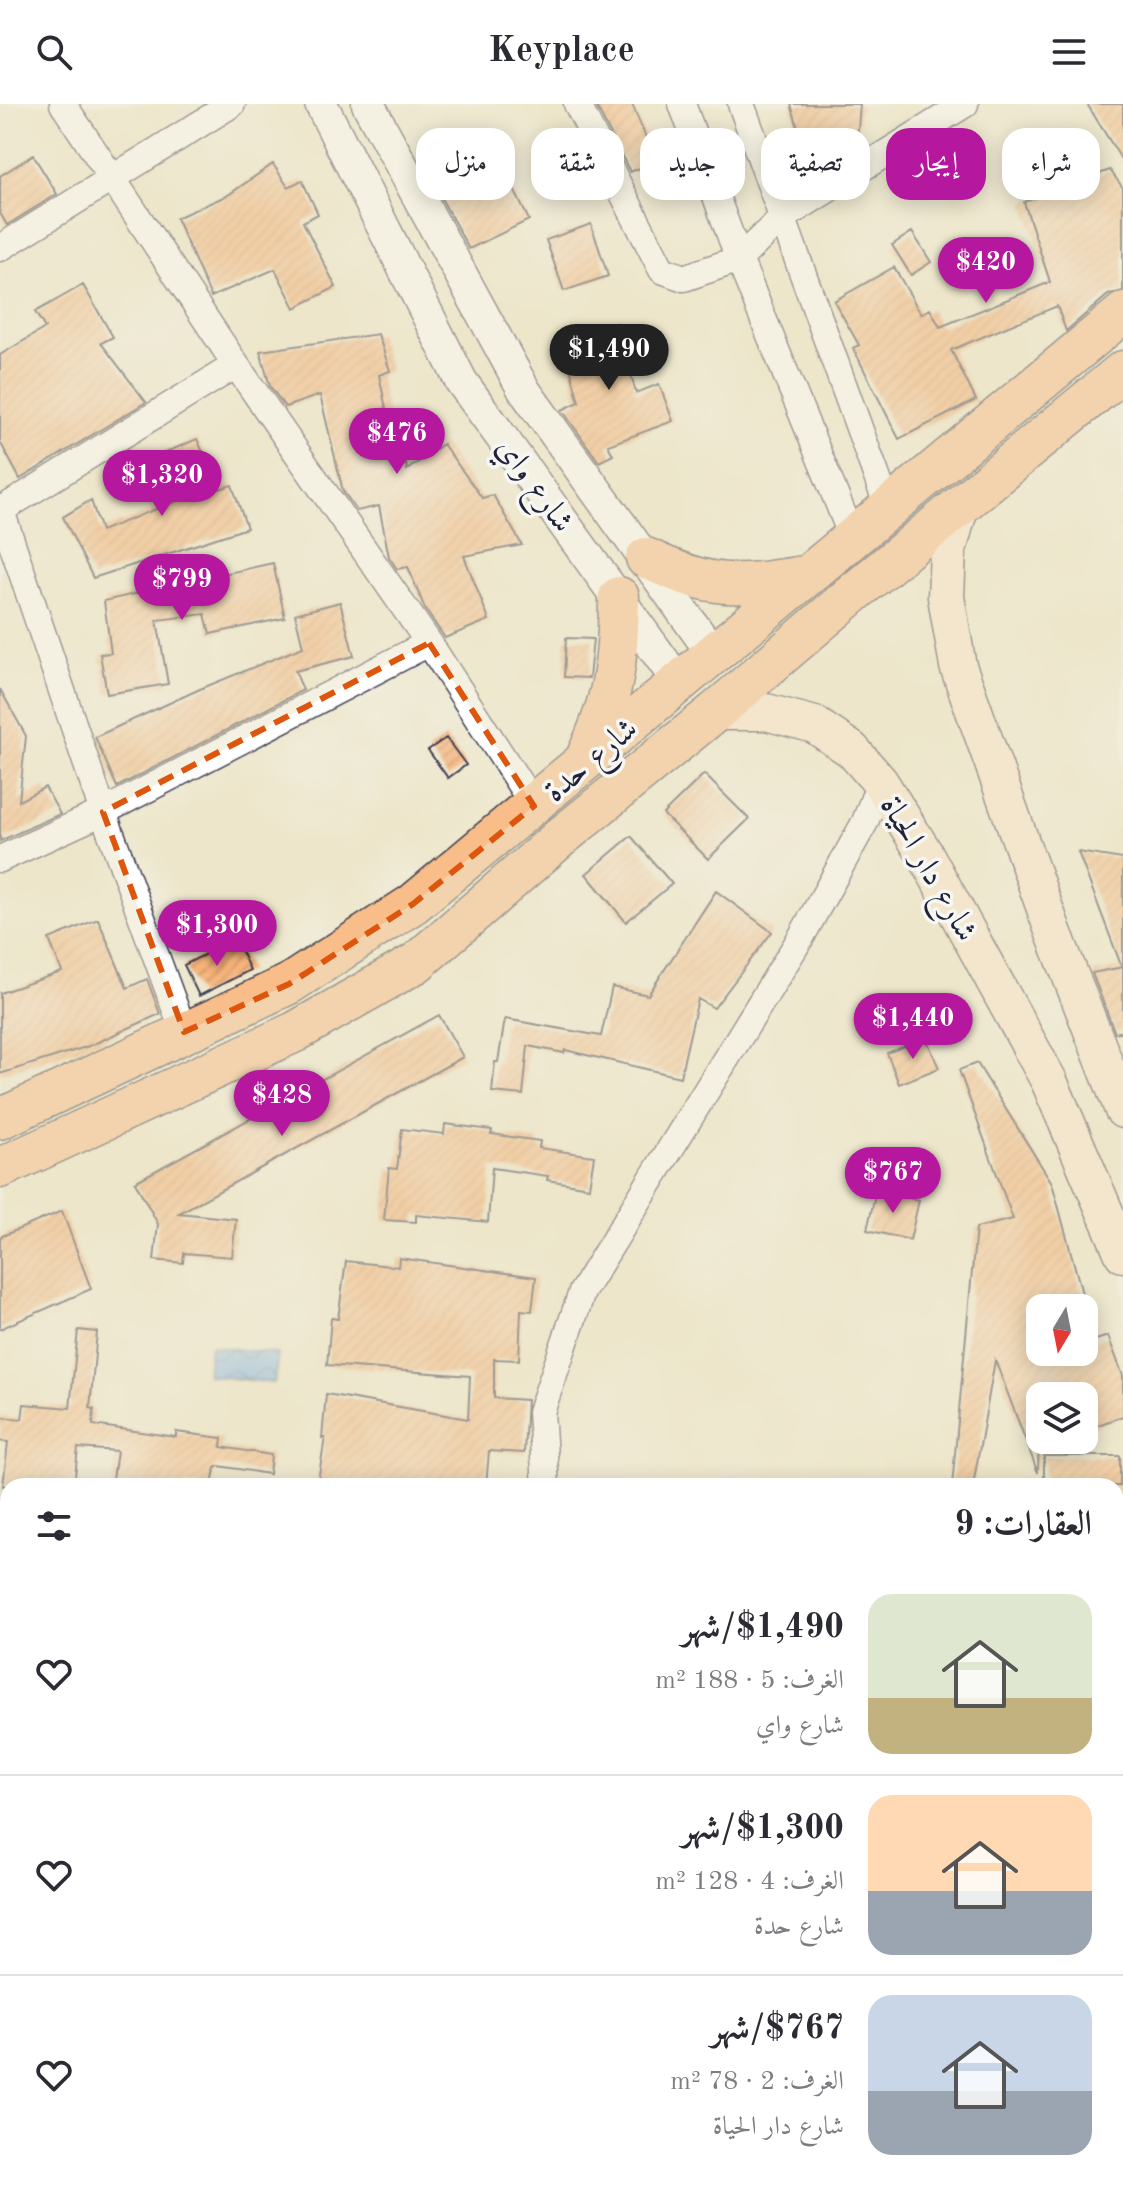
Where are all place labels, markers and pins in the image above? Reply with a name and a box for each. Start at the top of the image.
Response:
pin: $420 [939,237,1033,305]
pin: $1,490 [544,324,674,392]
pin: $476 [350,408,444,476]
pin: $1,320 [97,450,227,518]
pin: $799 [135,554,229,622]
pin: $1,300 [152,900,282,968]
pin: $1,440 [848,993,978,1061]
pin: $428 [235,1070,329,1138]
pin: $767 [846,1147,940,1215]

